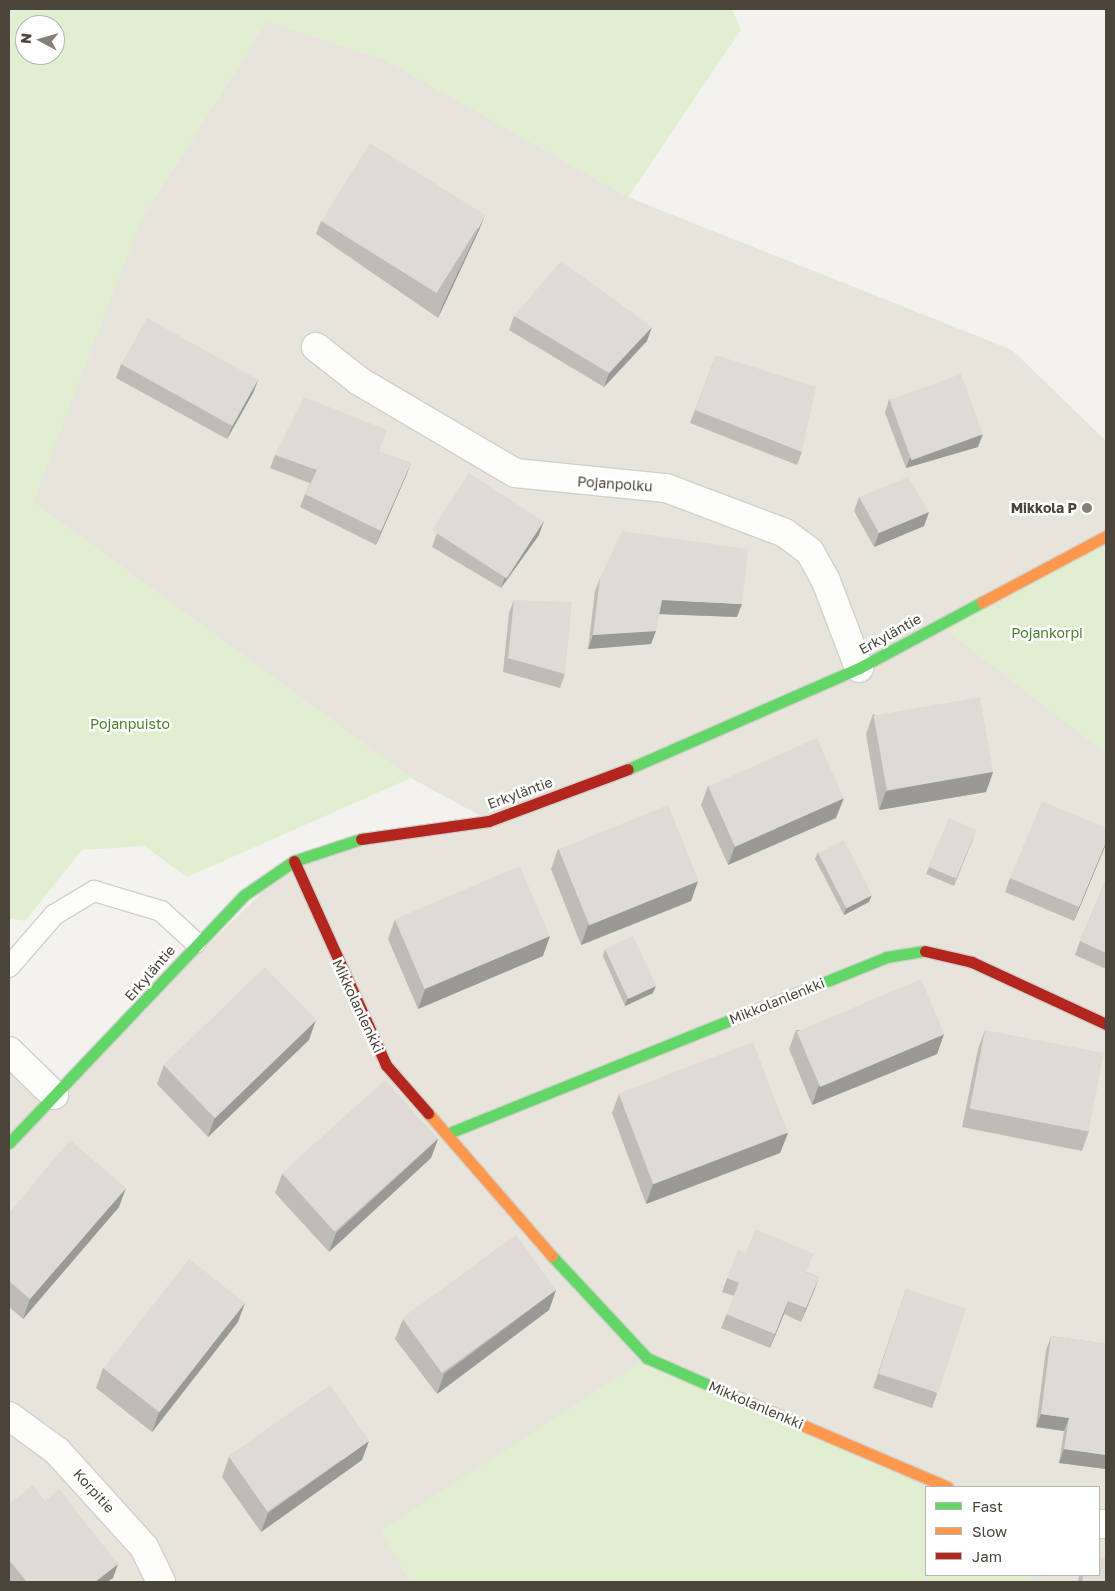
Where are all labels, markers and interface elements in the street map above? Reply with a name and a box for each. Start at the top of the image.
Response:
north arrow [15,15,65,65]
text: N [17,32,35,45]
street label: Pojanpolku [577,473,653,495]
place label: Mikkola P [1011,500,1077,516]
marker: Mikkola P [1081,502,1093,514]
street label: Erkyläntie [856,610,924,658]
park label: Pojankorpi [1011,625,1083,641]
park label: Pojanpuisto [90,716,170,732]
street label: Erkyläntie [485,773,555,813]
street label: Erkyläntie [121,942,179,1004]
street label: Mikkolanlenkki [329,957,387,1055]
street label: Mikkolanlenkki [727,974,827,1028]
street label: Mikkolanlenkki [706,1377,806,1433]
street label: Korpitie [70,1466,118,1516]
legend [925,1486,1100,1576]
text: Fast [972,1497,1003,1515]
text: Slow [972,1522,1007,1540]
text: Jam [972,1547,1002,1565]

